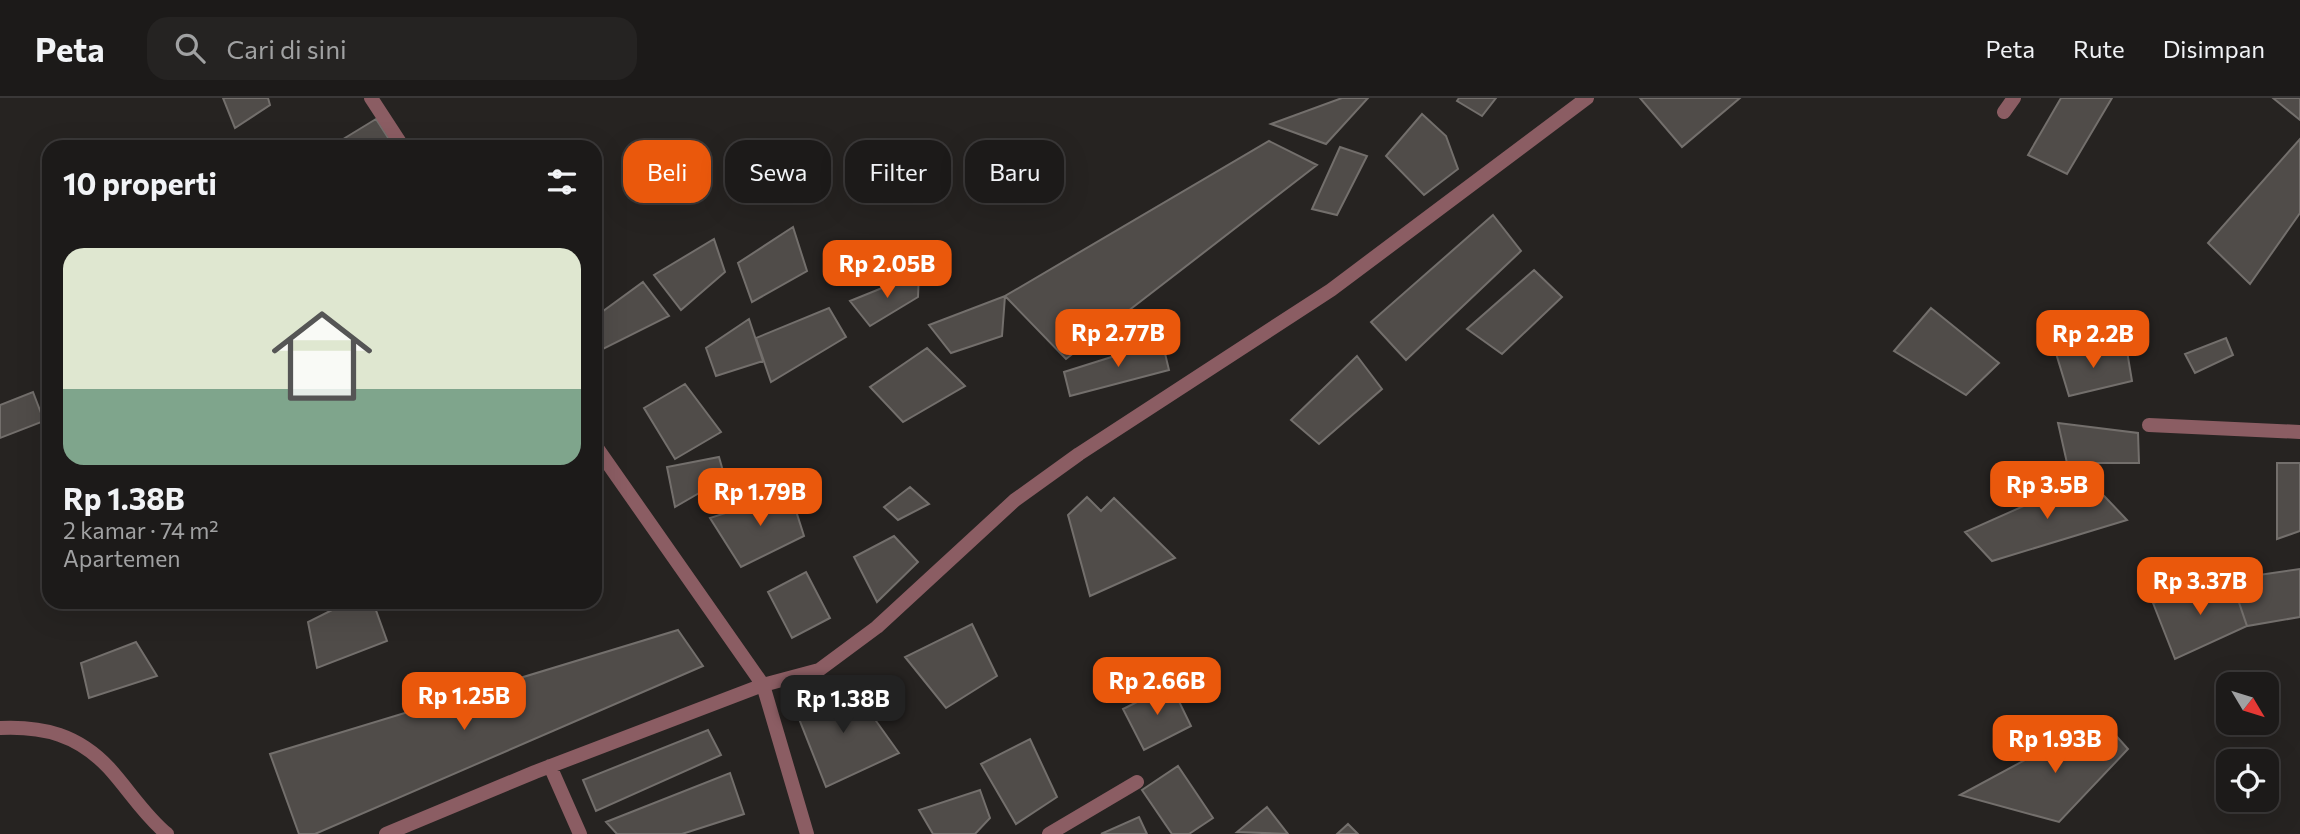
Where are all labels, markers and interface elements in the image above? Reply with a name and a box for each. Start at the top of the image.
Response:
search box [147,17,637,80]
text: Peta [35,28,105,69]
icon: search [171,29,209,67]
text: Cari di sini [227,33,347,64]
text: Peta [1985,34,2035,63]
text: Rute [2073,34,2125,63]
text: Disimpan [2163,34,2265,63]
chip: Beli [623,140,711,203]
chip: Sewa [725,140,831,203]
chip: Filter [845,140,951,203]
chip: Baru [965,140,1064,203]
icon: filters [543,163,581,201]
text: 10 properti [63,164,217,201]
pin: Rp 2.05B [815,240,959,300]
text: Rp 2.05B [839,249,935,277]
icon: home [259,293,385,419]
pin: Rp 2.77B [1046,310,1190,369]
pin: Rp 2.2B [2028,310,2158,370]
text: Rp 2.77B [1071,318,1165,346]
text: Rp 2.2B [2052,319,2134,347]
pin: Rp 3.5B [1982,462,2112,521]
pin: Rp 1.79B [688,468,832,528]
text: Rp 3.5B [2006,470,2088,498]
text: Rp 1.79B [714,477,806,505]
text: Rp 1.38B [63,479,185,516]
text: 2 kamar · 74 m² [63,516,218,544]
text: Apartemen [63,544,180,572]
pin: Rp 3.37B [2128,558,2272,617]
text: Rp 3.37B [2153,566,2247,594]
pin: Rp 2.66B [1085,658,1229,717]
text: Rp 2.66B [1109,666,1205,694]
pin: Rp 1.25B [392,672,536,732]
north arrow [2216,672,2278,735]
map controls [2216,672,2279,812]
pin: Rp 1.38B [771,676,915,735]
text: Rp 1.25B [418,681,510,709]
text: Rp 1.38B [796,684,890,712]
pin: Rp 1.93B [1983,716,2127,775]
text: Rp 1.93B [2009,724,2101,752]
button: locate [2216,749,2279,812]

